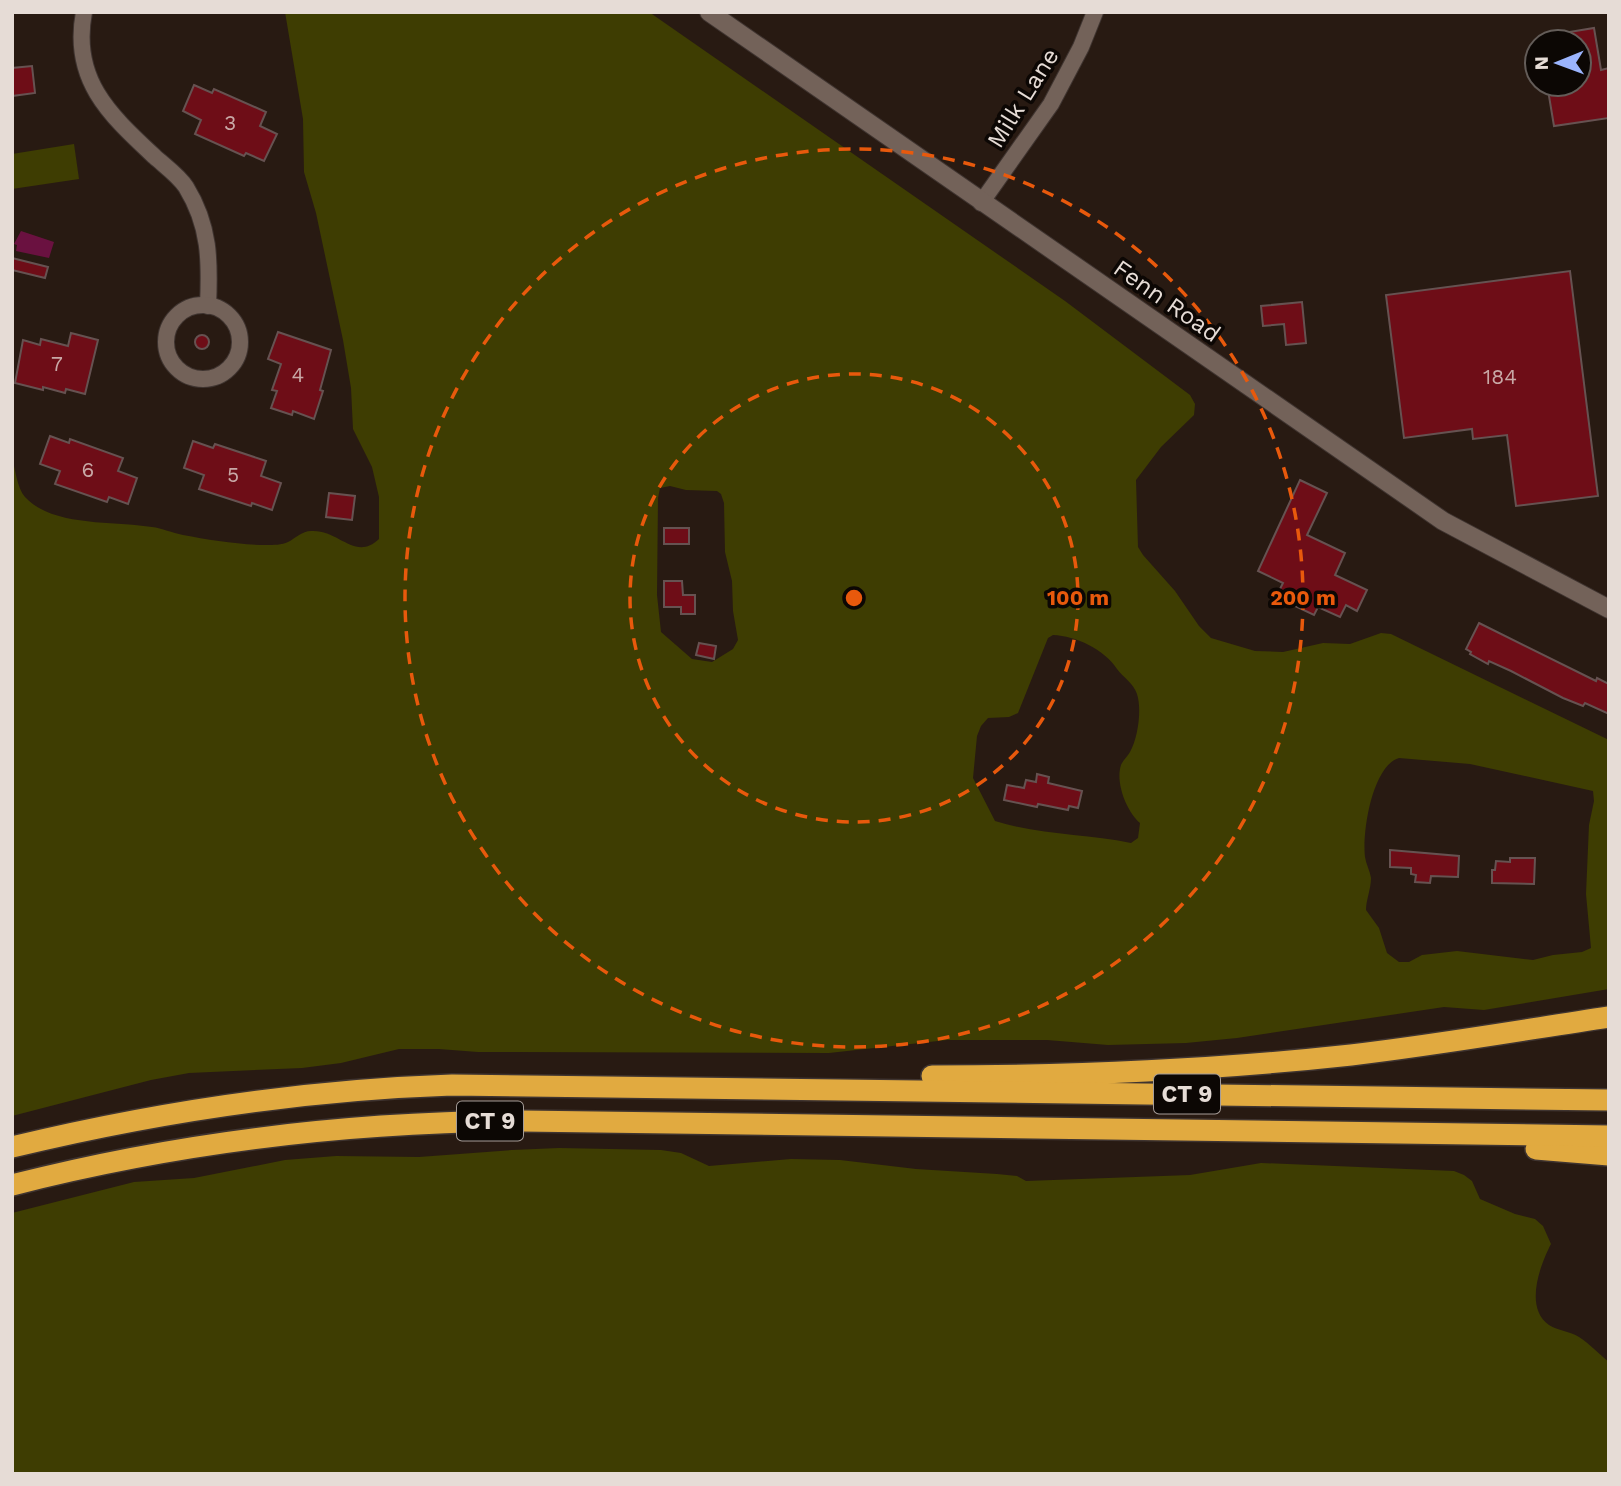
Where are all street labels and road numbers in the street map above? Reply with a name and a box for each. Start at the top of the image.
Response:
street label: Milk Lane [981,43,1065,153]
street label: Fenn Road [1108,254,1226,348]
road number: CT 9 [1154,1074,1220,1114]
road number: CT 9 [457,1102,523,1140]

